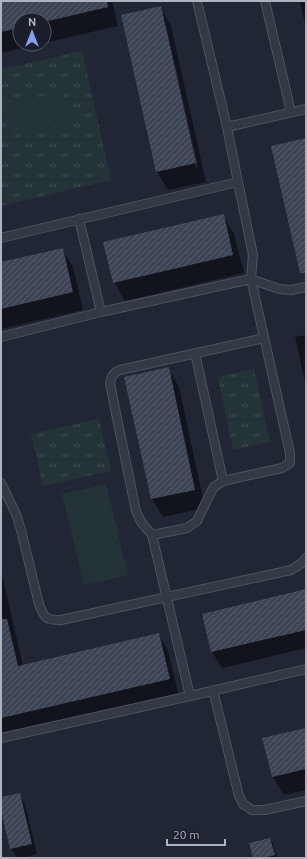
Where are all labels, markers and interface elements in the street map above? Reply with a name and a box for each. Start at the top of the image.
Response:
north arrow [12,12,52,52]
text: N [28,16,36,28]
scale bar [167,821,225,847]
text: 20 m [173,828,200,841]

